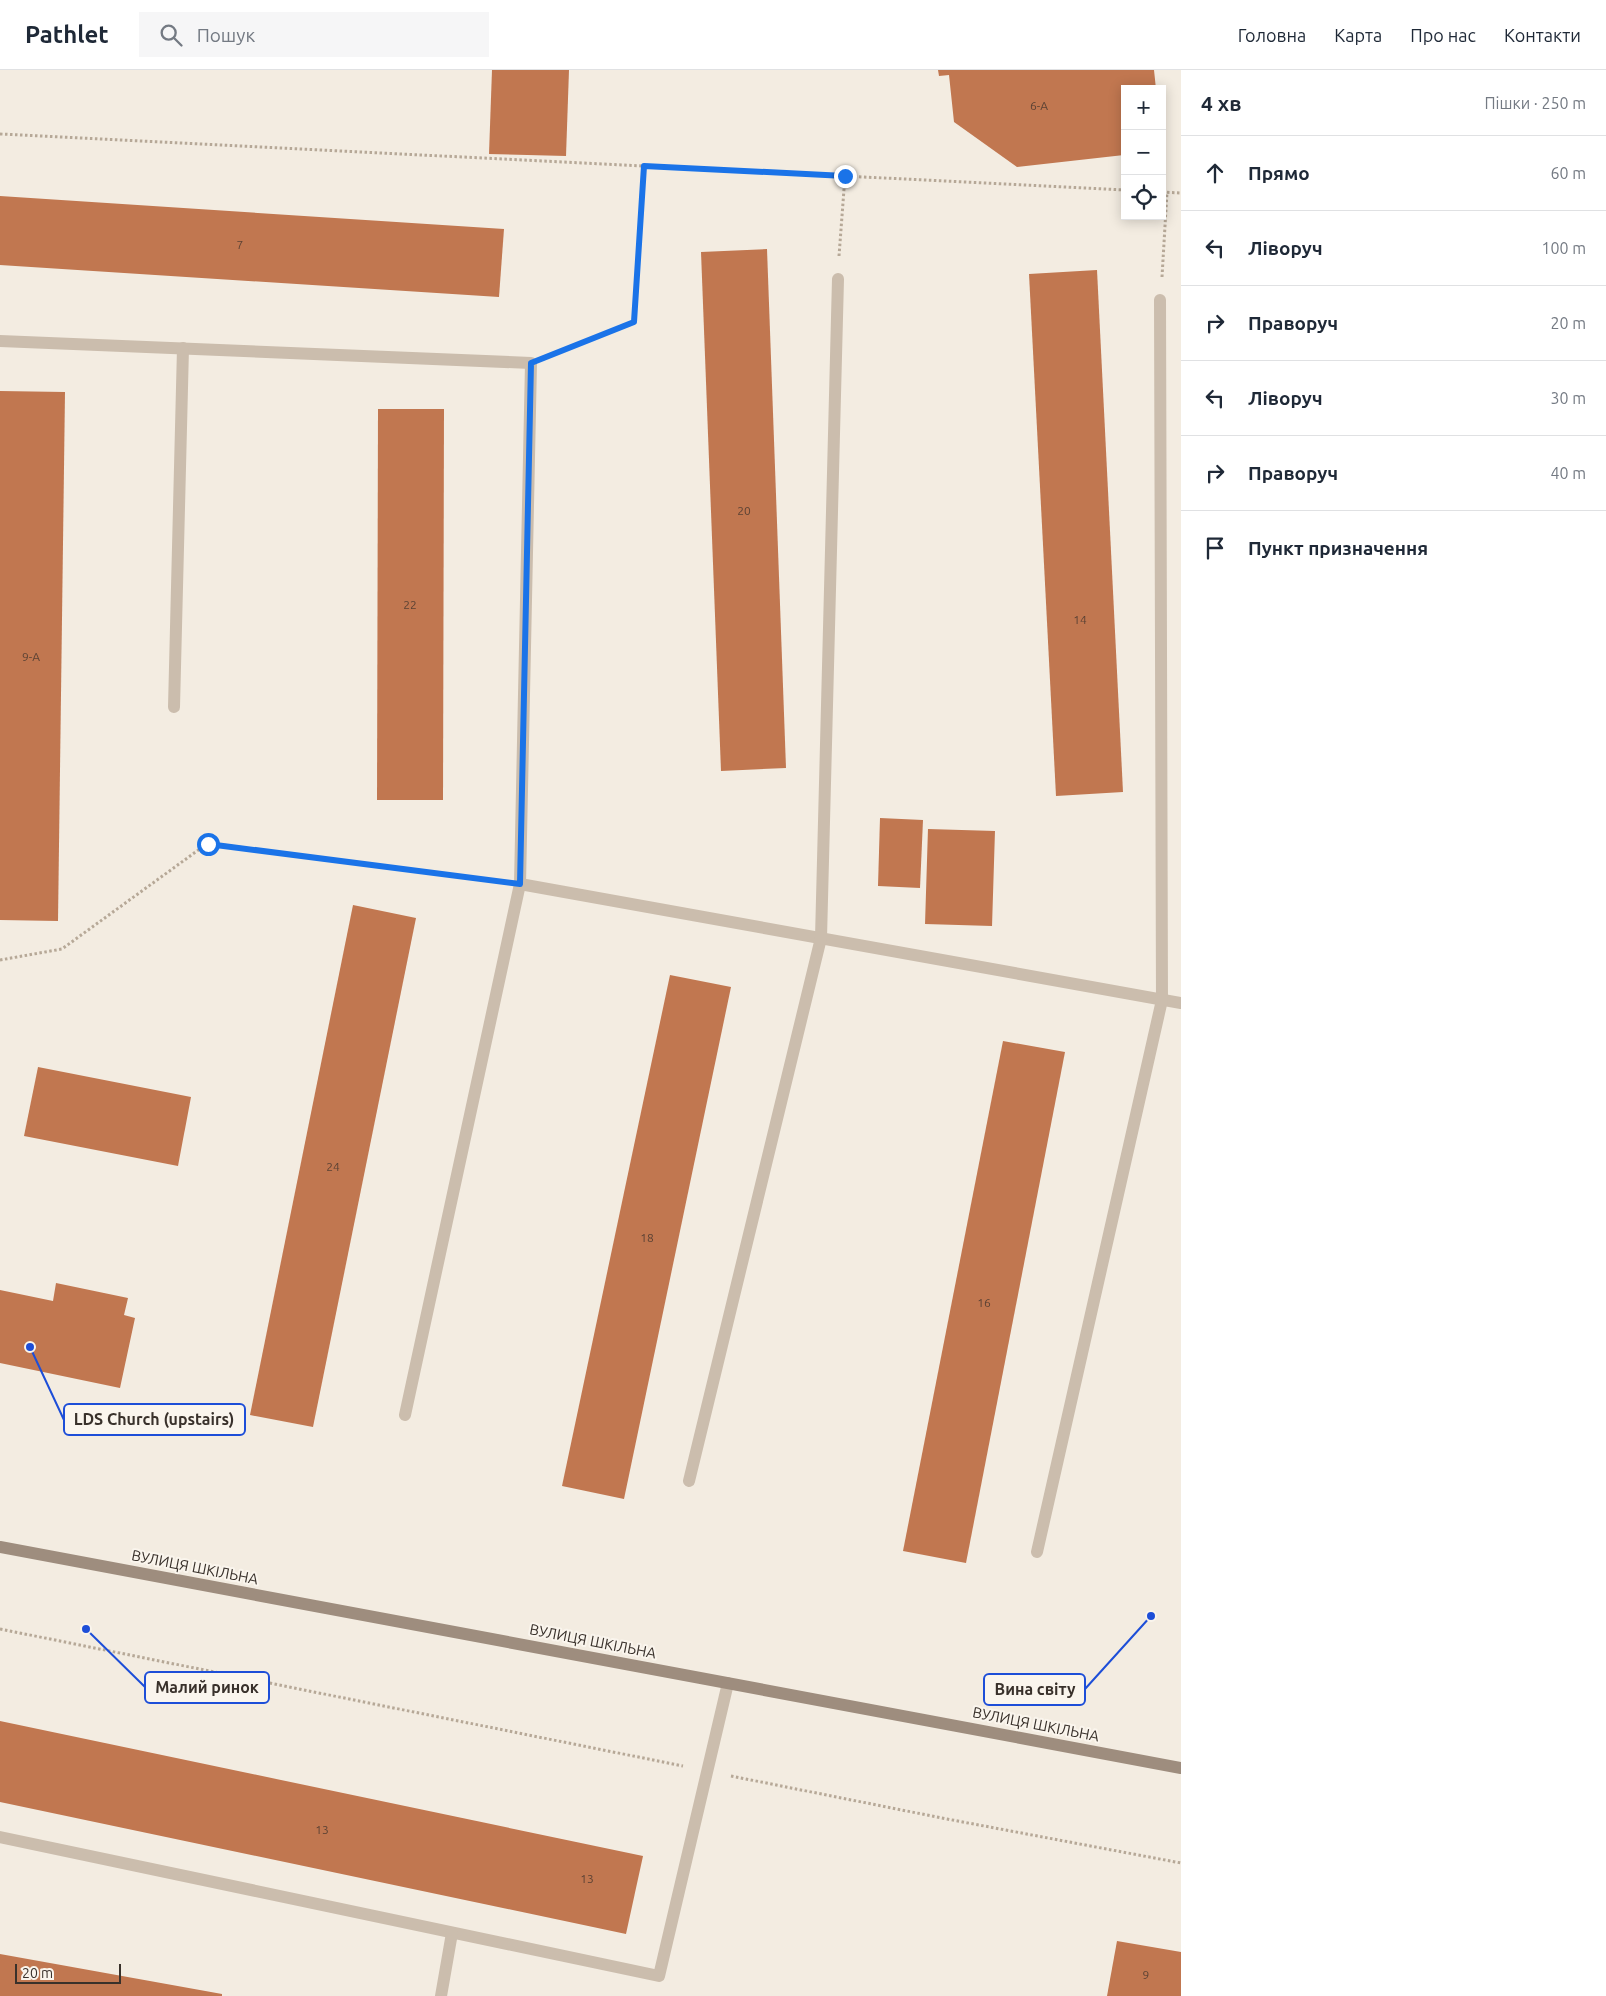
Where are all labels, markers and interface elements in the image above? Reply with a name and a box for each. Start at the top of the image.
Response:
search box [139,12,489,57]
text: Pathlet [25,21,109,48]
icon: search [157,21,185,49]
text: Пошук [197,24,255,46]
text: Головна [1238,25,1306,45]
text: Карта [1334,25,1382,45]
text: Про нас [1410,25,1476,45]
text: Контакти [1504,25,1581,45]
map controls [1121,85,1166,220]
button: + [1121,85,1166,130]
text: 4 хв [1201,91,1242,115]
text: Пішки · 250 m [1485,94,1586,112]
house number: 6-А [1030,99,1048,112]
button: − [1121,130,1166,175]
icon: ahead [1201,159,1229,187]
text: Прямо [1248,162,1310,184]
text: 60 m [1550,164,1586,182]
route end [834,165,857,188]
button: locate [1121,175,1166,220]
icon: left [1201,234,1229,262]
text: Ліворуч [1248,237,1322,259]
house number: 7 [237,238,243,251]
text: 100 m [1541,239,1586,257]
icon: right [1201,309,1229,337]
text: Праворуч [1248,312,1338,334]
text: 20 m [1550,314,1586,332]
icon: left [1201,384,1229,412]
text: Ліворуч [1248,387,1322,409]
text: 30 m [1550,389,1586,407]
icon: right [1201,459,1229,487]
text: Праворуч [1248,462,1338,484]
text: 40 m [1550,464,1586,482]
house number: 20 [737,504,751,517]
icon: arrive [1201,534,1229,562]
text: Пункт призначення [1248,537,1428,559]
house number: 22 [403,598,417,611]
house number: 14 [1073,613,1087,626]
house number: 9-А [22,650,40,663]
route start [197,833,220,856]
house number: 24 [326,1160,340,1173]
house number: 18 [640,1231,654,1244]
house number: 16 [977,1296,991,1309]
callout: LDS Church (upstairs) [64,1404,245,1435]
text: LDS Church (upstairs) [74,1410,234,1429]
street label: ВУЛИЦЯ ШКІЛЬНА [130,1546,260,1588]
street label: ВУЛИЦЯ ШКІЛЬНА [528,1620,658,1662]
callout: Малий ринок [145,1672,269,1703]
callout: Вина світу [984,1674,1085,1705]
text: Малий ринок [155,1678,259,1696]
text: Вина світу [995,1680,1076,1698]
street label: ВУЛИЦЯ ШКІЛЬНА [971,1703,1101,1745]
house number: 13 [315,1823,329,1836]
house number: 13 [580,1872,594,1885]
scale bar [15,1961,121,1984]
text: 20 m [22,1965,53,1981]
house number: 9 [1143,1968,1149,1981]

